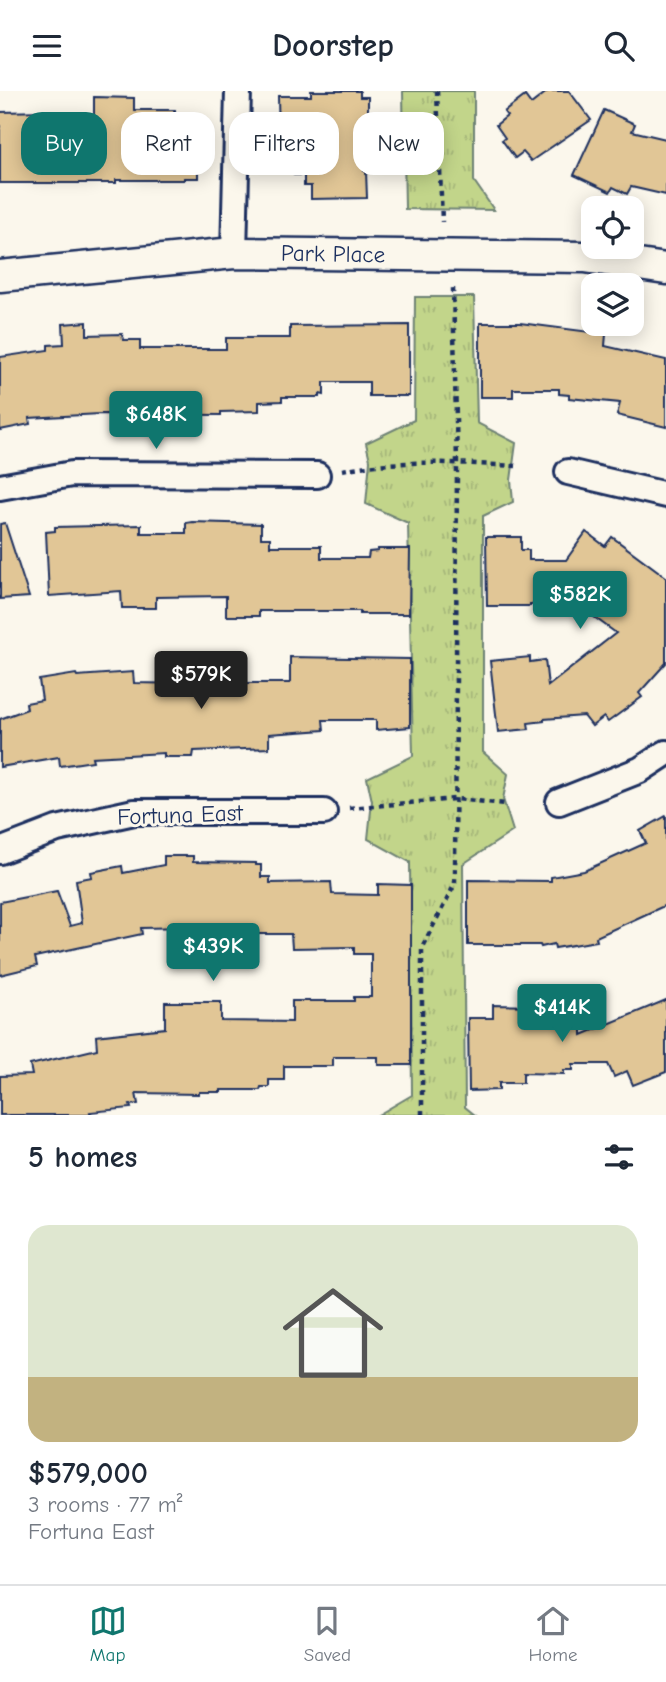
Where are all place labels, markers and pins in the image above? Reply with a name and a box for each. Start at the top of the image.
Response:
pin: $648K [107,391,205,451]
pin: $582K [531,571,629,631]
pin: $579K [152,651,250,711]
pin: $439K [164,923,262,983]
pin: $414K [513,985,611,1044]

